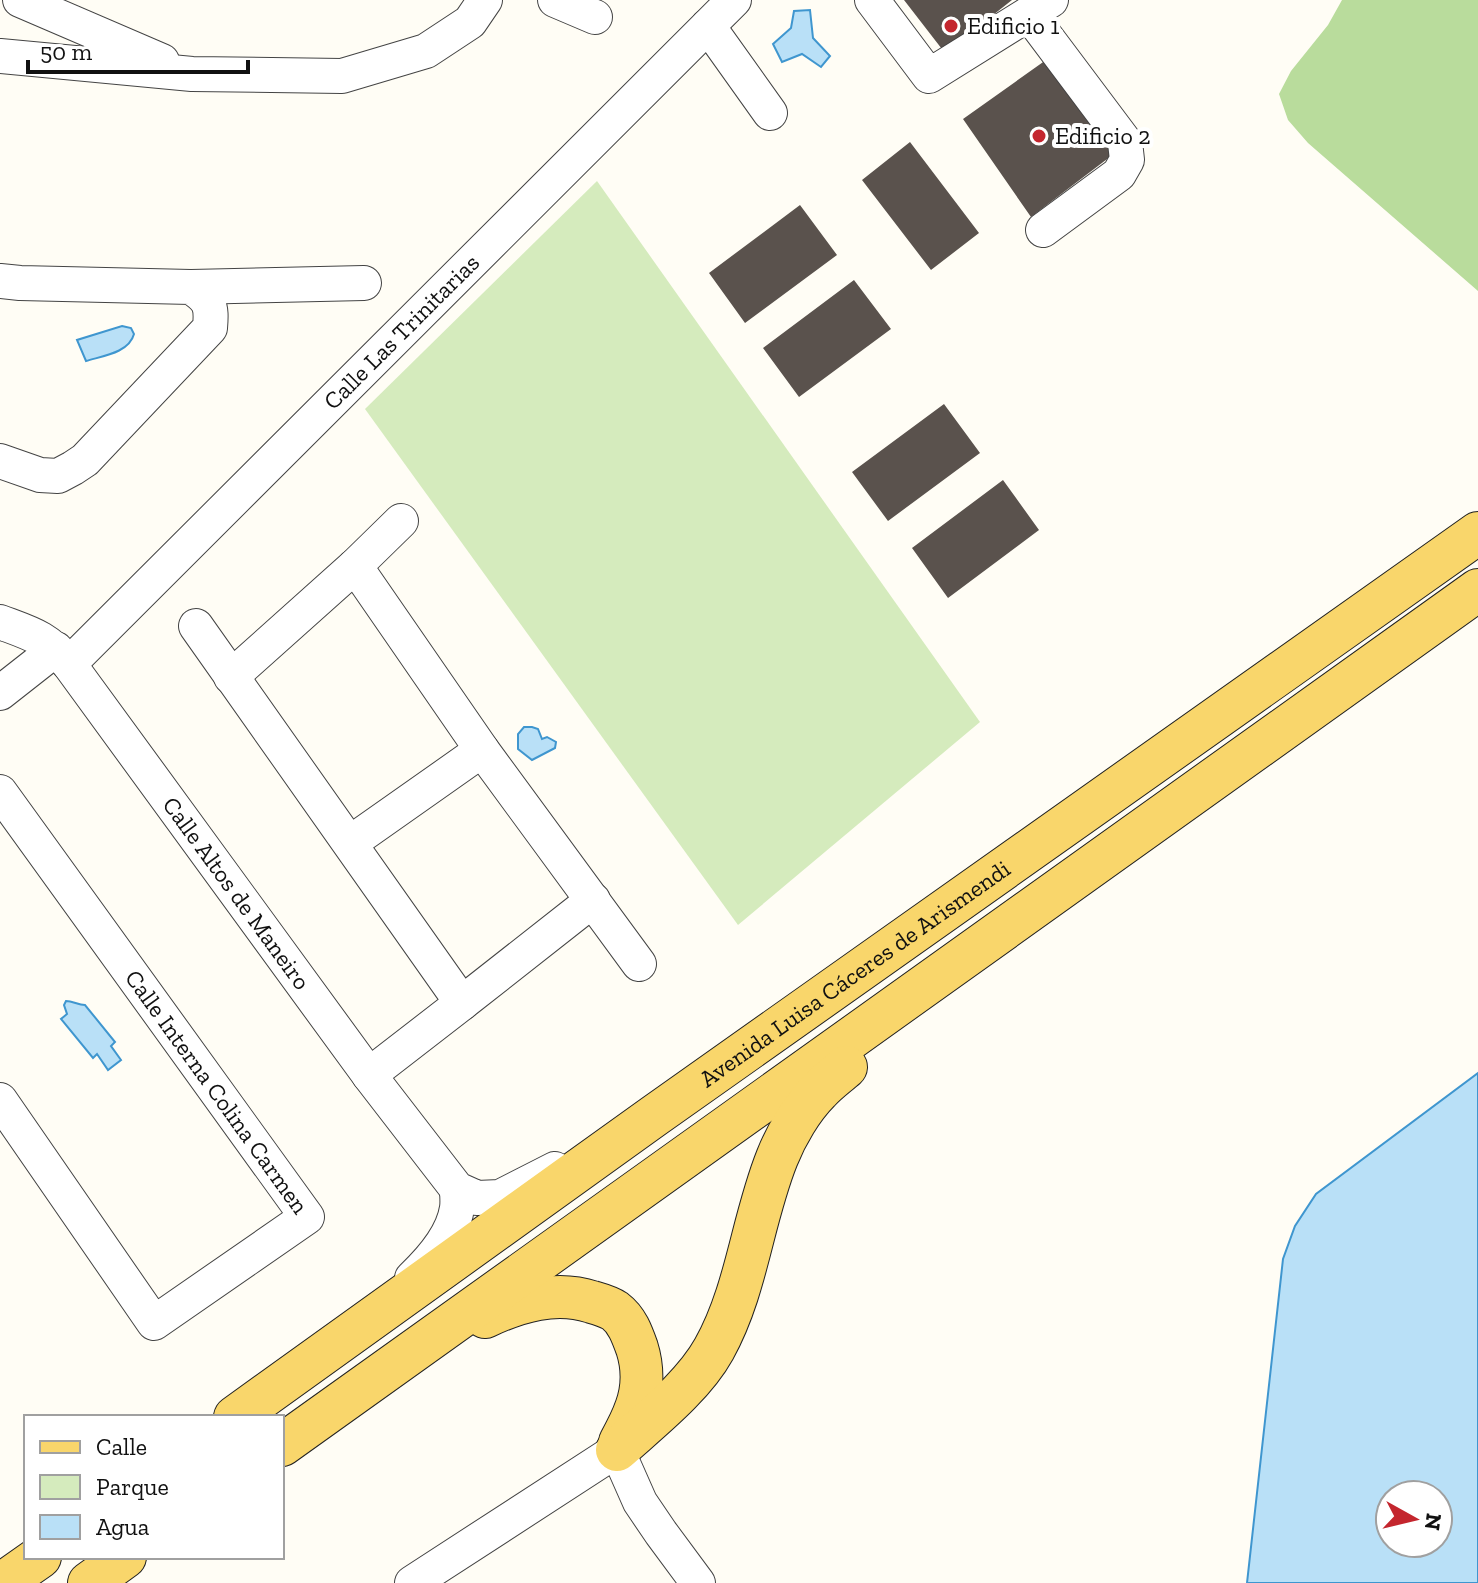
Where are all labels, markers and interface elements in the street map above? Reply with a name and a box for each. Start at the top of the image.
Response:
place label: Edificio 1 [967,11,1059,40]
marker: Edificio 1 [942,17,960,35]
scale bar [28,24,248,74]
text: 50 m [40,37,93,66]
place label: Edificio 2 [1055,121,1151,150]
marker: Edificio 2 [1030,127,1048,145]
street label: Calle Las Trinitarias [317,248,485,415]
street label: Calle Altos de Maneiro [157,791,317,995]
street label: Avenida Luisa Cáceres de Arismendi [694,854,1016,1093]
street label: Calle Interna Colina Carmen [119,964,315,1219]
legend [24,1415,284,1559]
text: Calle [96,1432,147,1461]
text: Parque [96,1472,169,1501]
north arrow [1374,1479,1454,1559]
text: Agua [96,1512,150,1541]
text: N [1419,1512,1448,1532]

